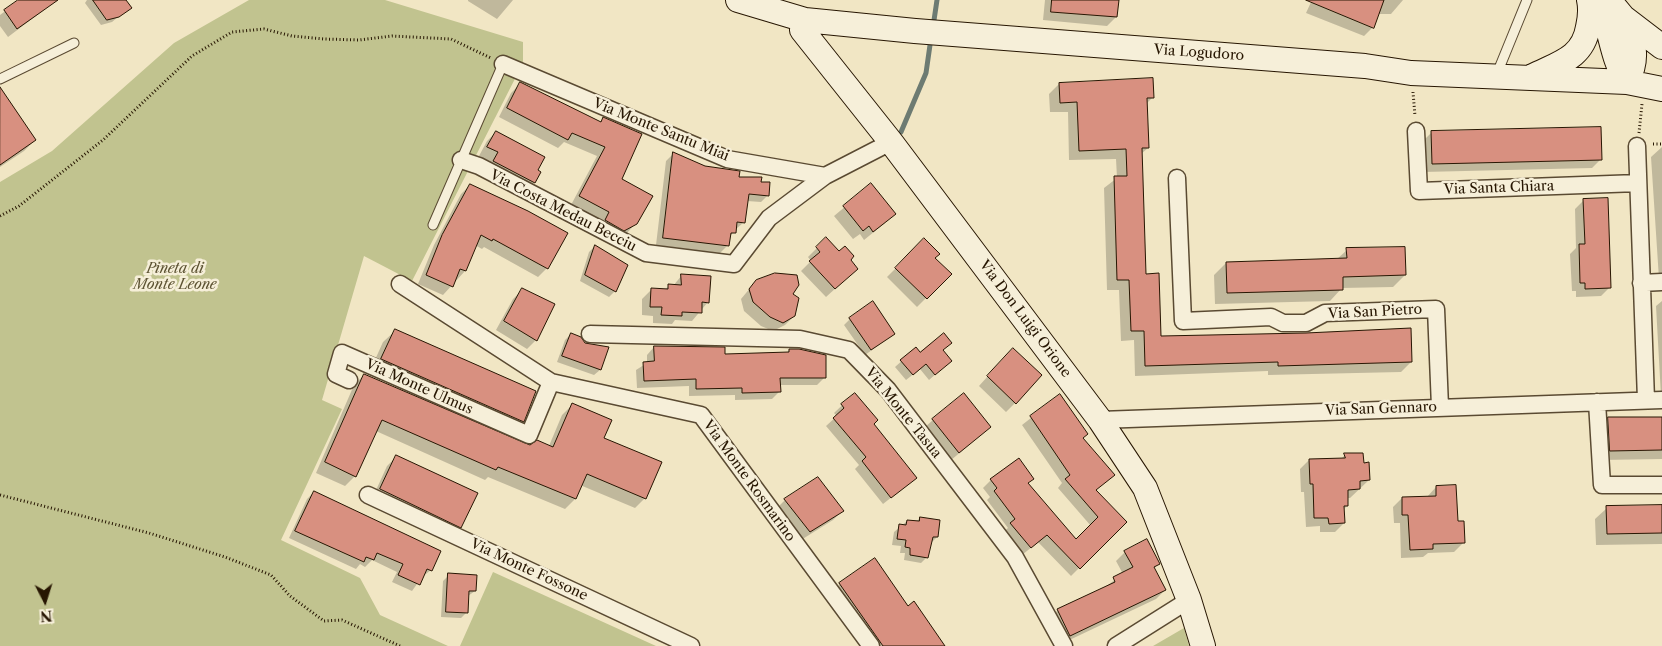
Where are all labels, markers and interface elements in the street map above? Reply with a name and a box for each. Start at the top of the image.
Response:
street label: Via Logudoro [1153,41,1245,65]
street label: Via Monte Santu Miai [591,95,731,165]
street label: Via Costa Medau Becciu [487,167,639,255]
street label: Via Santa Chiara [1444,178,1554,198]
street label: Via Don Luigi Orione [975,257,1075,381]
park label: Pineta di Monte Leone [133,261,217,294]
street label: Via San Pietro [1327,301,1423,323]
street label: Via Monte Ulmus [363,356,475,418]
street label: Via Monte Tasua [861,364,945,462]
street label: Via San Gennaro [1325,399,1437,419]
street label: Via Monte Rosmarino [699,417,799,545]
street label: Via Monte Fossone [468,535,590,605]
north arrow [20,576,70,626]
text: N [39,606,53,625]

